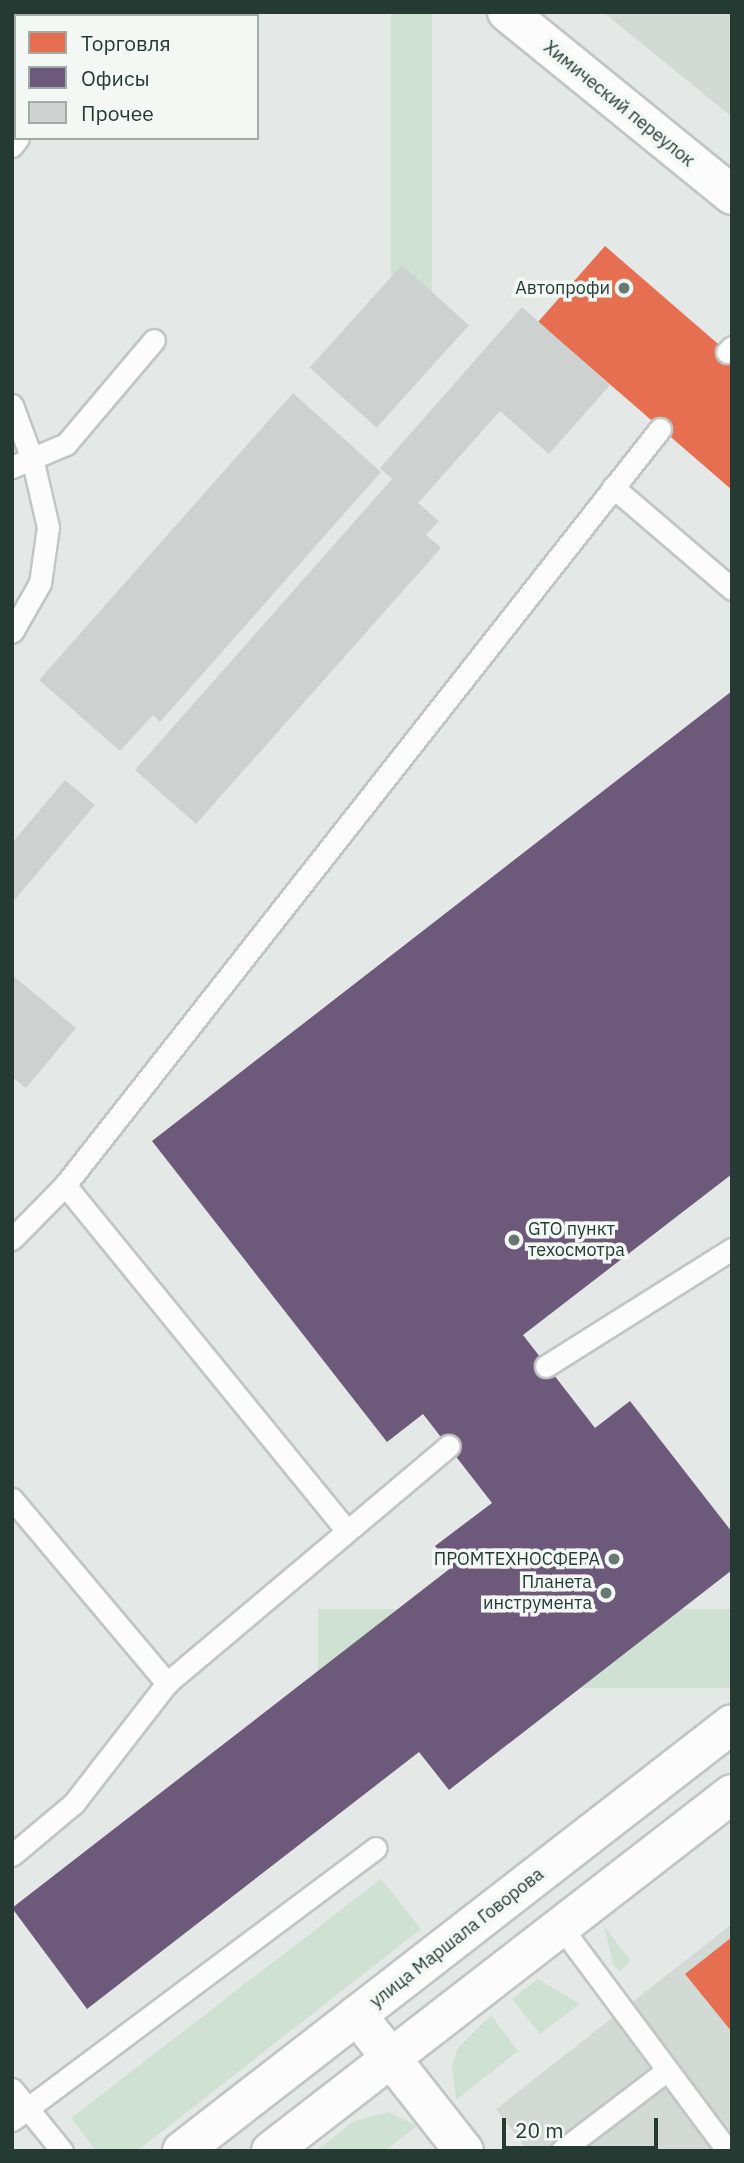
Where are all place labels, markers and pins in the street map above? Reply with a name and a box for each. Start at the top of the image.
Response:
place label: Автопрофи [515,277,610,299]
marker: Автопрофи [616,280,632,296]
place label: GTO пункт техосмотра [528,1219,625,1262]
marker: GTO пункт техосмотра [506,1232,522,1248]
place label: ПРОМТЕХНОСФЕРА [434,1548,600,1570]
marker: ПРОМТЕХНОСФЕРА [606,1551,622,1567]
place label: Планета инструмента [483,1572,592,1614]
marker: Планета инструмента [598,1585,614,1601]

